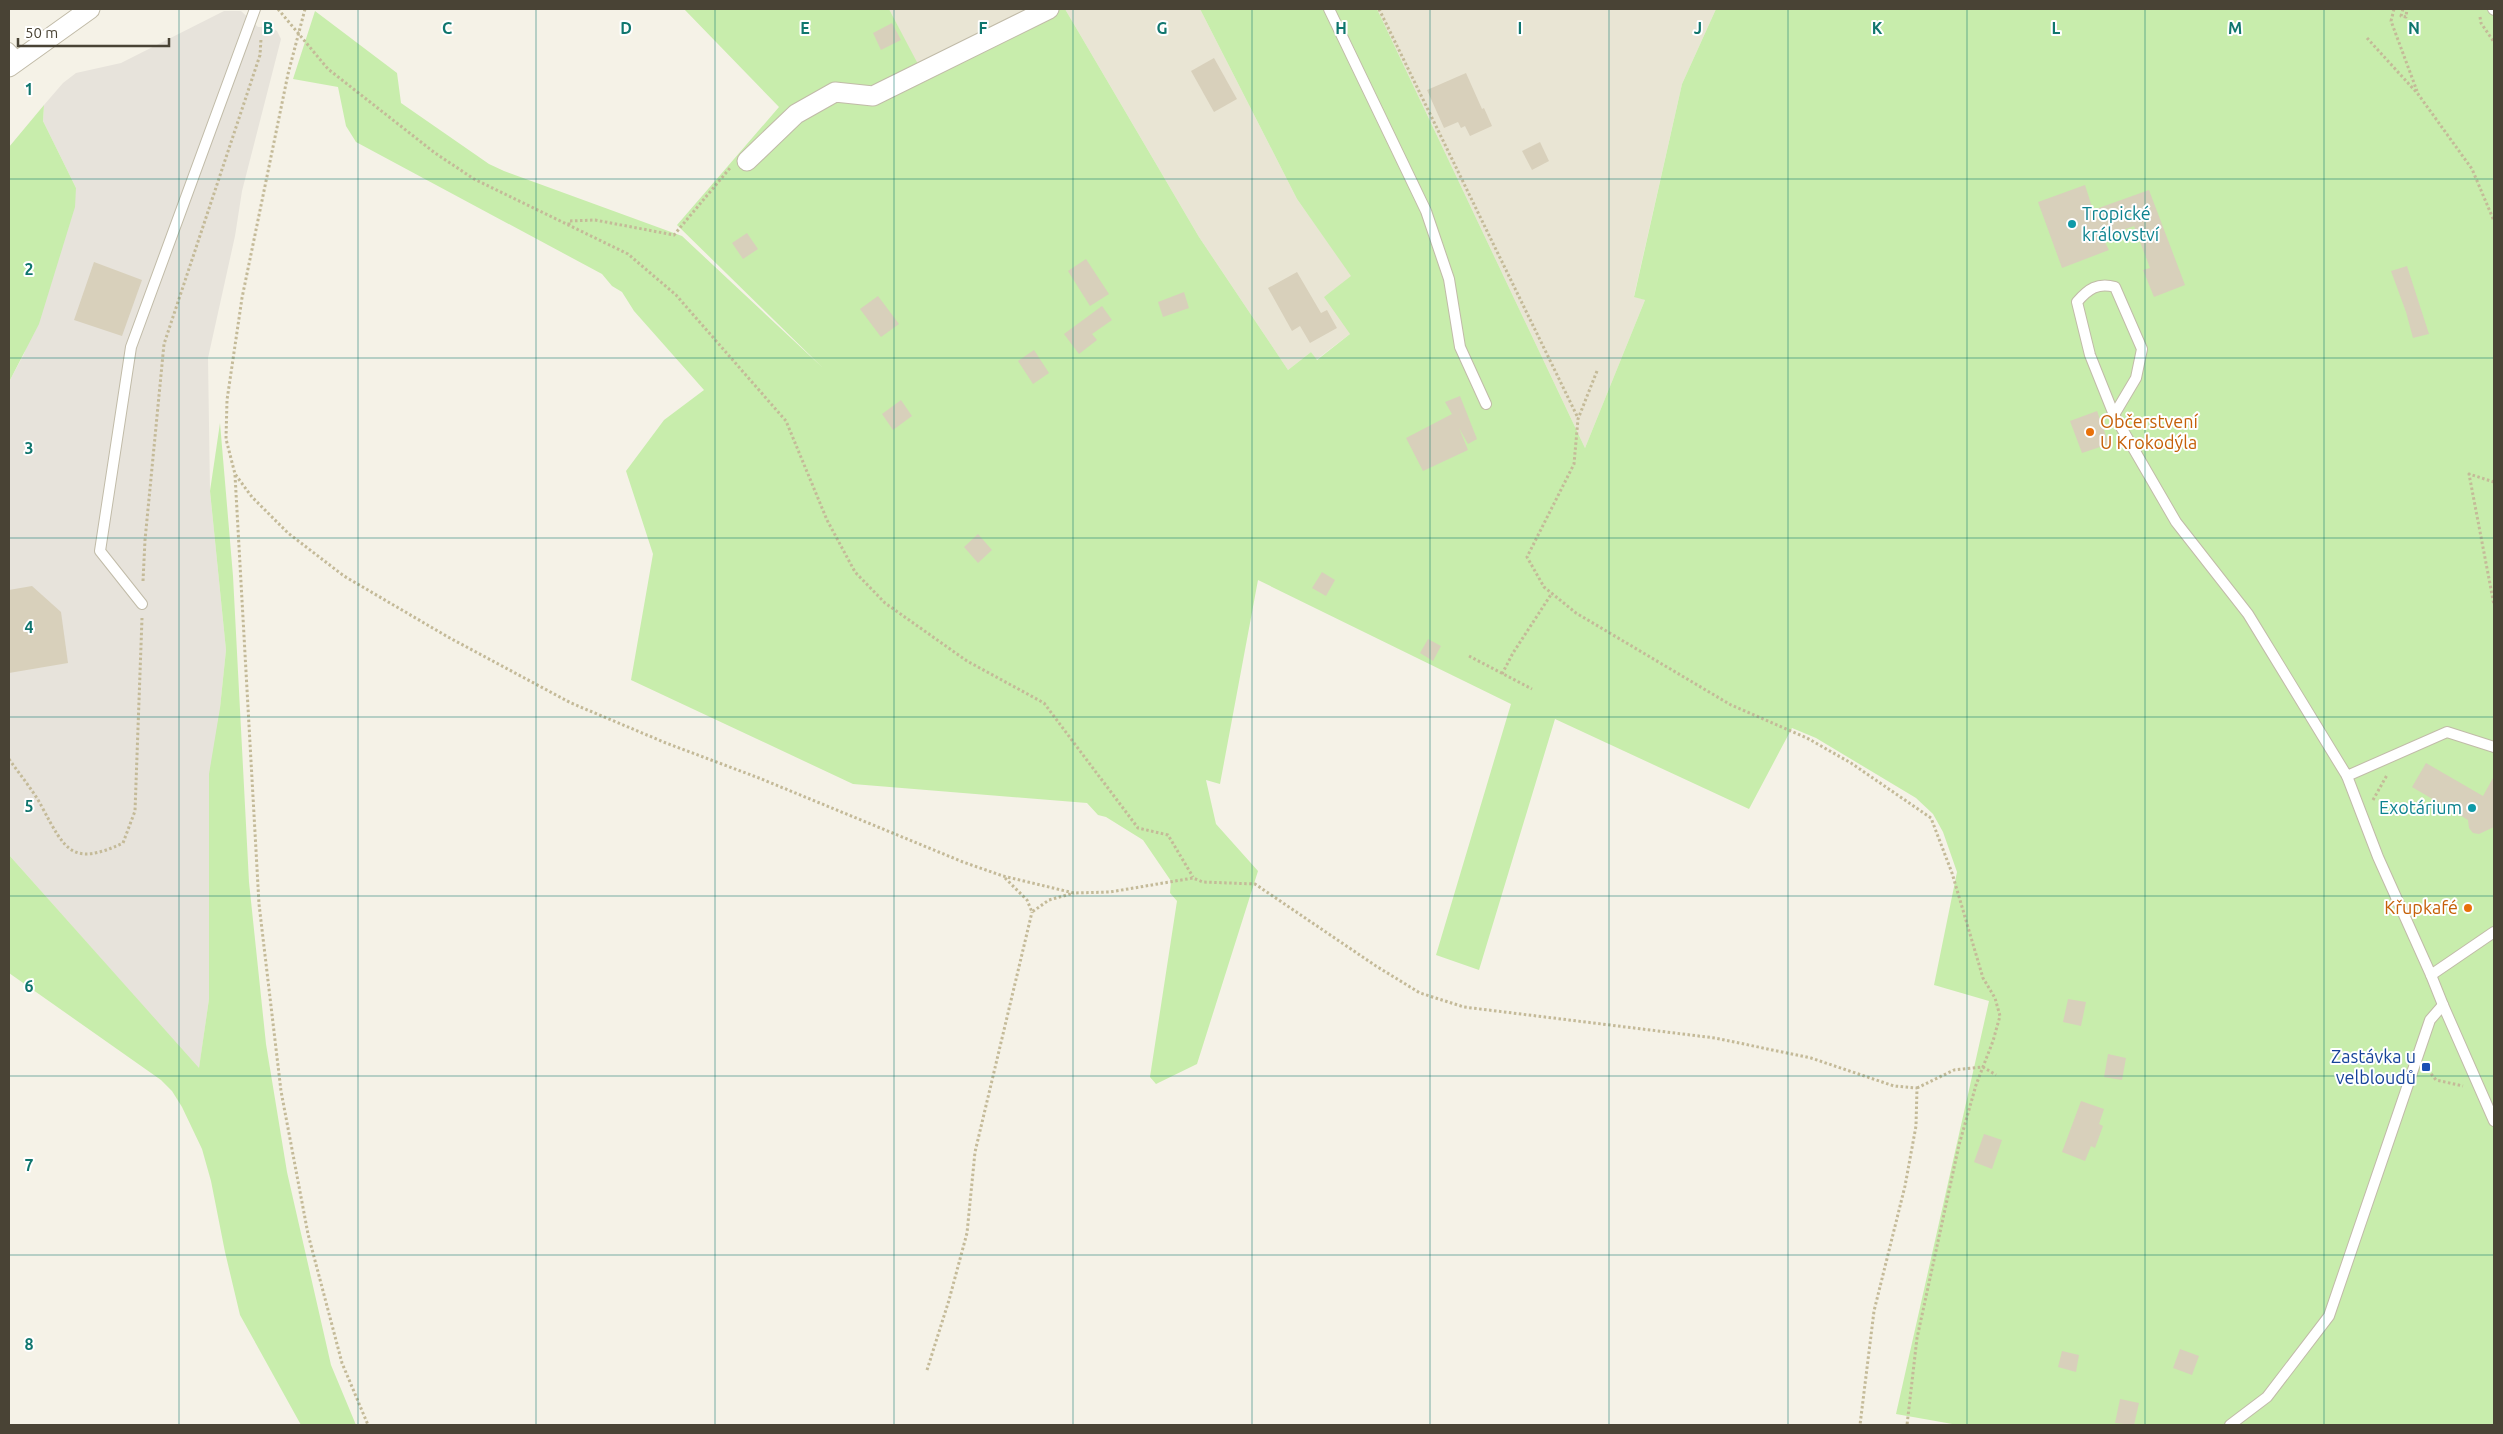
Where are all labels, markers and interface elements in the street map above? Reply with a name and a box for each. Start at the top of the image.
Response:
scale bar [18,15,169,47]
text: B [263,19,273,37]
text: C [442,19,452,37]
text: D [620,19,632,37]
text: E [800,19,810,37]
text: F [979,19,988,37]
text: G [1156,19,1168,37]
text: H [1335,19,1347,37]
text: I [1518,19,1522,37]
text: J [1694,19,1702,37]
text: K [1872,19,1883,37]
text: L [2052,19,2061,37]
text: M [2228,19,2242,37]
text: N [2408,19,2420,37]
text: 50 m [25,24,58,41]
text: 1 [24,80,34,98]
place label: Tropické království [2082,203,2160,244]
marker: Tropické království [2066,218,2078,230]
text: 2 [24,260,34,278]
place label: Občerstvení U Krokodýla [2100,411,2198,452]
marker: Občerstvení U Krokodýla [2084,426,2096,438]
text: 3 [24,439,34,457]
text: 4 [24,618,34,636]
text: 5 [24,797,34,815]
place label: Exotárium [2379,797,2462,817]
marker: Exotárium [2466,802,2478,814]
place label: Křupkafé [2384,897,2458,917]
marker: Křupkafé [2462,902,2474,914]
text: 6 [24,977,34,995]
place label: Zastávka u velbloudů [2331,1046,2416,1087]
marker: Zastávka u velbloudů [2420,1061,2432,1073]
text: 7 [24,1156,34,1174]
text: 8 [24,1335,34,1353]

